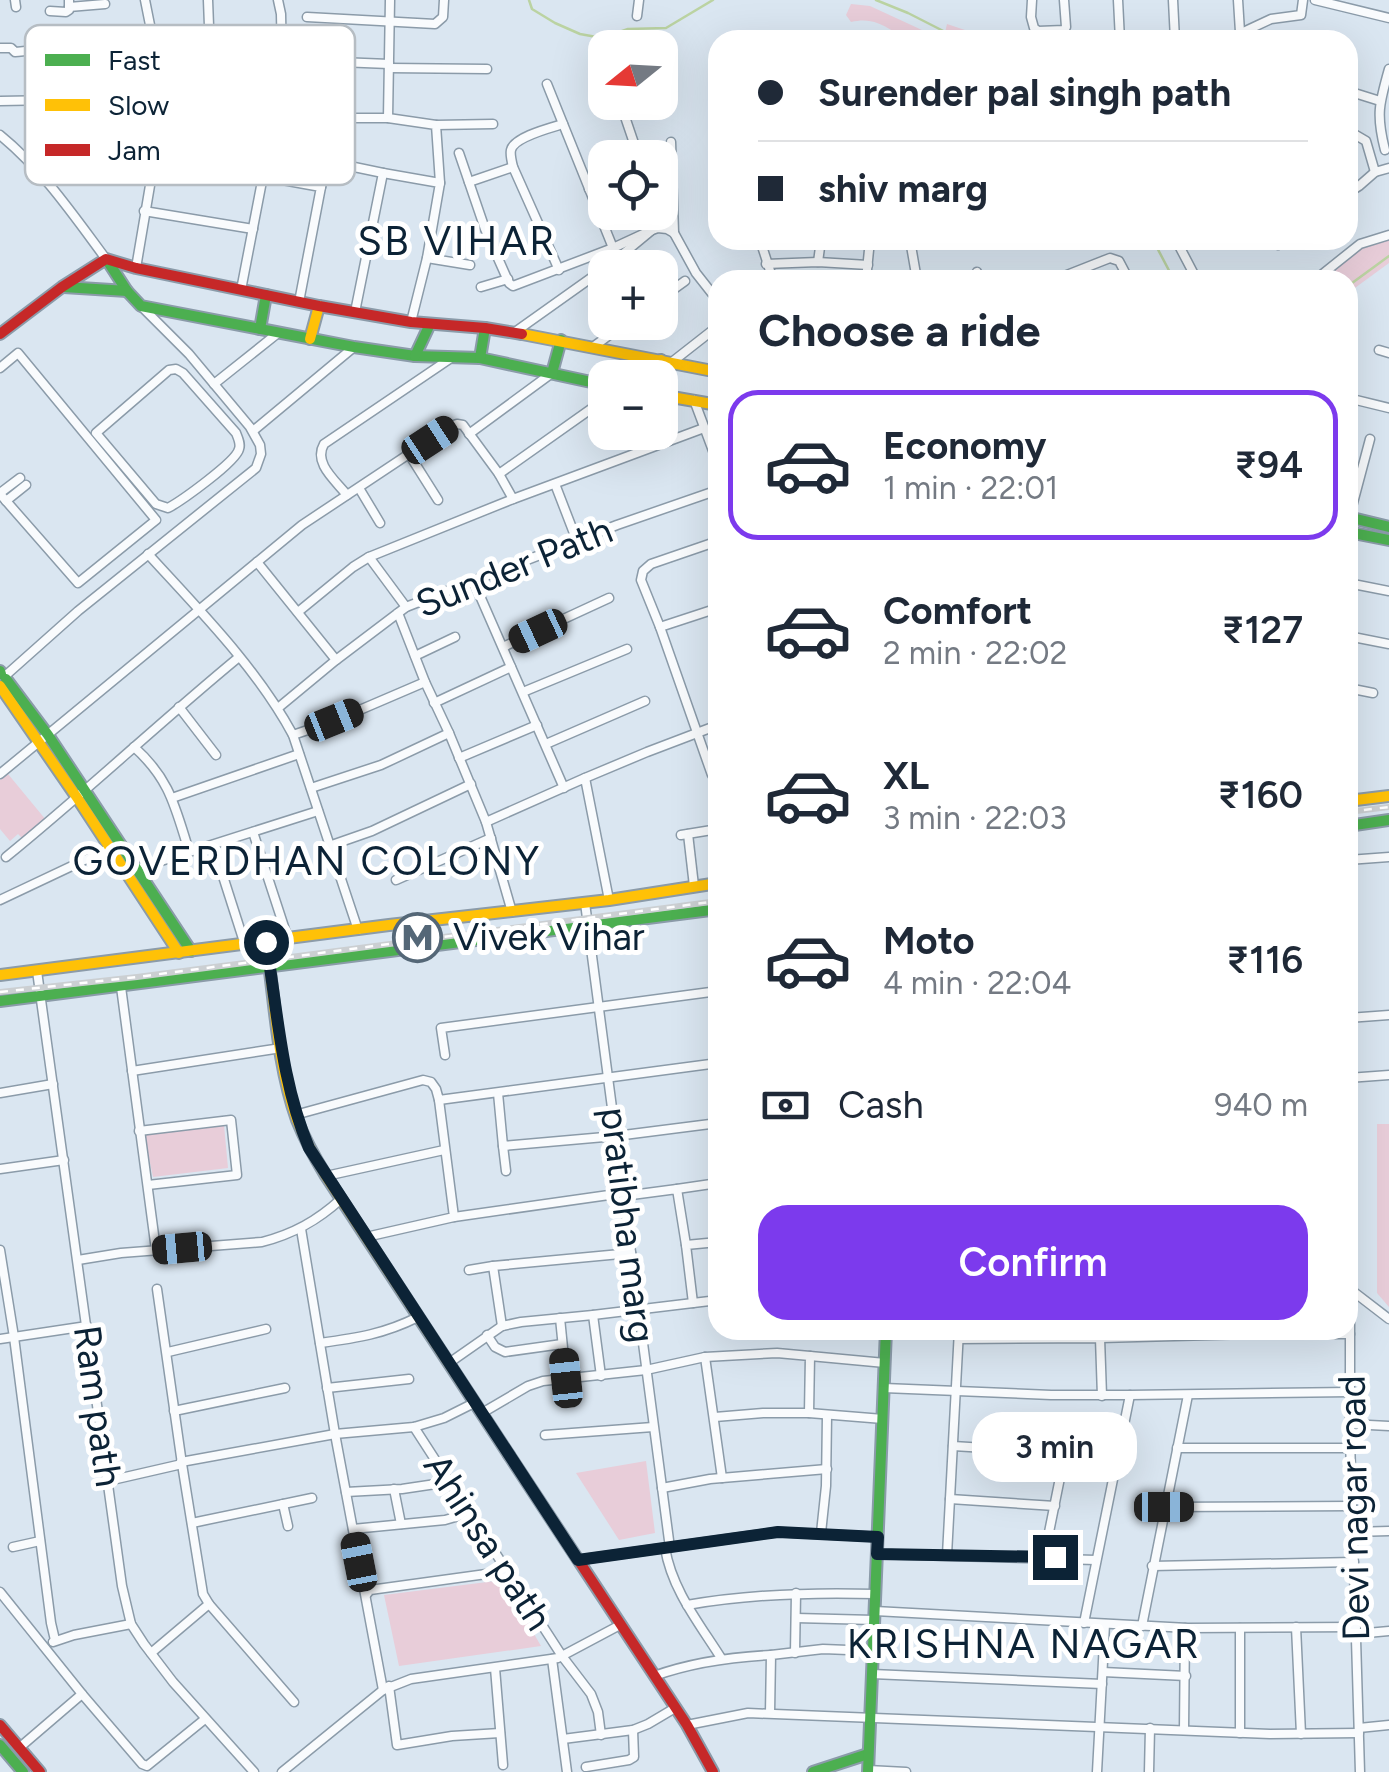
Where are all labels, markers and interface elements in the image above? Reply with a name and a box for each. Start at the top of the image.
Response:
legend [25,25,355,185]
north arrow [588,30,678,120]
map controls [588,30,678,450]
text: Fast [108,43,161,77]
text: Surender pal singh path [818,70,1231,116]
text: Slow [108,88,169,122]
text: Jam [108,133,161,167]
button: locate [588,140,678,230]
text: shiv marg [818,166,988,212]
district label: SB VIHAR [357,217,557,265]
button: + [588,250,678,340]
text: Choose a ride [758,303,1040,357]
button: − [588,360,678,450]
car [397,411,463,469]
icon: car [763,420,853,510]
text: Economy [883,423,1046,469]
text: ₹94 [1234,442,1303,488]
text: 1 min · 22:01 [883,469,1058,507]
street label: Sunder Path [409,507,619,627]
icon: car [763,585,853,675]
text: Comfort [883,588,1032,634]
car [504,605,572,657]
text: ₹127 [1221,607,1303,653]
text: 2 min · 22:02 [883,634,1068,672]
car [301,695,367,745]
icon: car [763,750,853,840]
text: XL [883,753,929,799]
text: ₹160 [1218,772,1303,818]
text: 3 min · 22:03 [883,799,1067,837]
district label: GOVERDHAN COLONY [72,837,542,885]
metro station icon: Vivek Vihar [392,911,444,963]
place label: Vivek Vihar [453,914,645,960]
icon: car [763,915,853,1005]
text: Moto [883,918,975,964]
route start [244,920,289,965]
text: ₹116 [1226,937,1303,983]
text: 4 min · 22:04 [883,964,1071,1002]
icon: cash [758,1078,813,1133]
text: Cash [838,1082,924,1128]
text: 940 m [1214,1086,1308,1124]
street label: pratibha marg [591,1105,665,1345]
button: Confirm [758,1205,1308,1320]
car [151,1230,213,1266]
street label: Ram path [64,1322,132,1490]
car [548,1347,584,1409]
street label: Devi nagar road [1329,1375,1379,1641]
callout: 3 min [972,1412,1138,1482]
text: 3 min [1015,1428,1094,1466]
street label: Ahinsa path [414,1445,562,1639]
car [1134,1492,1194,1522]
car [339,1530,379,1594]
route end [1033,1535,1078,1580]
district label: KRISHNA NAGAR [847,1620,1201,1668]

